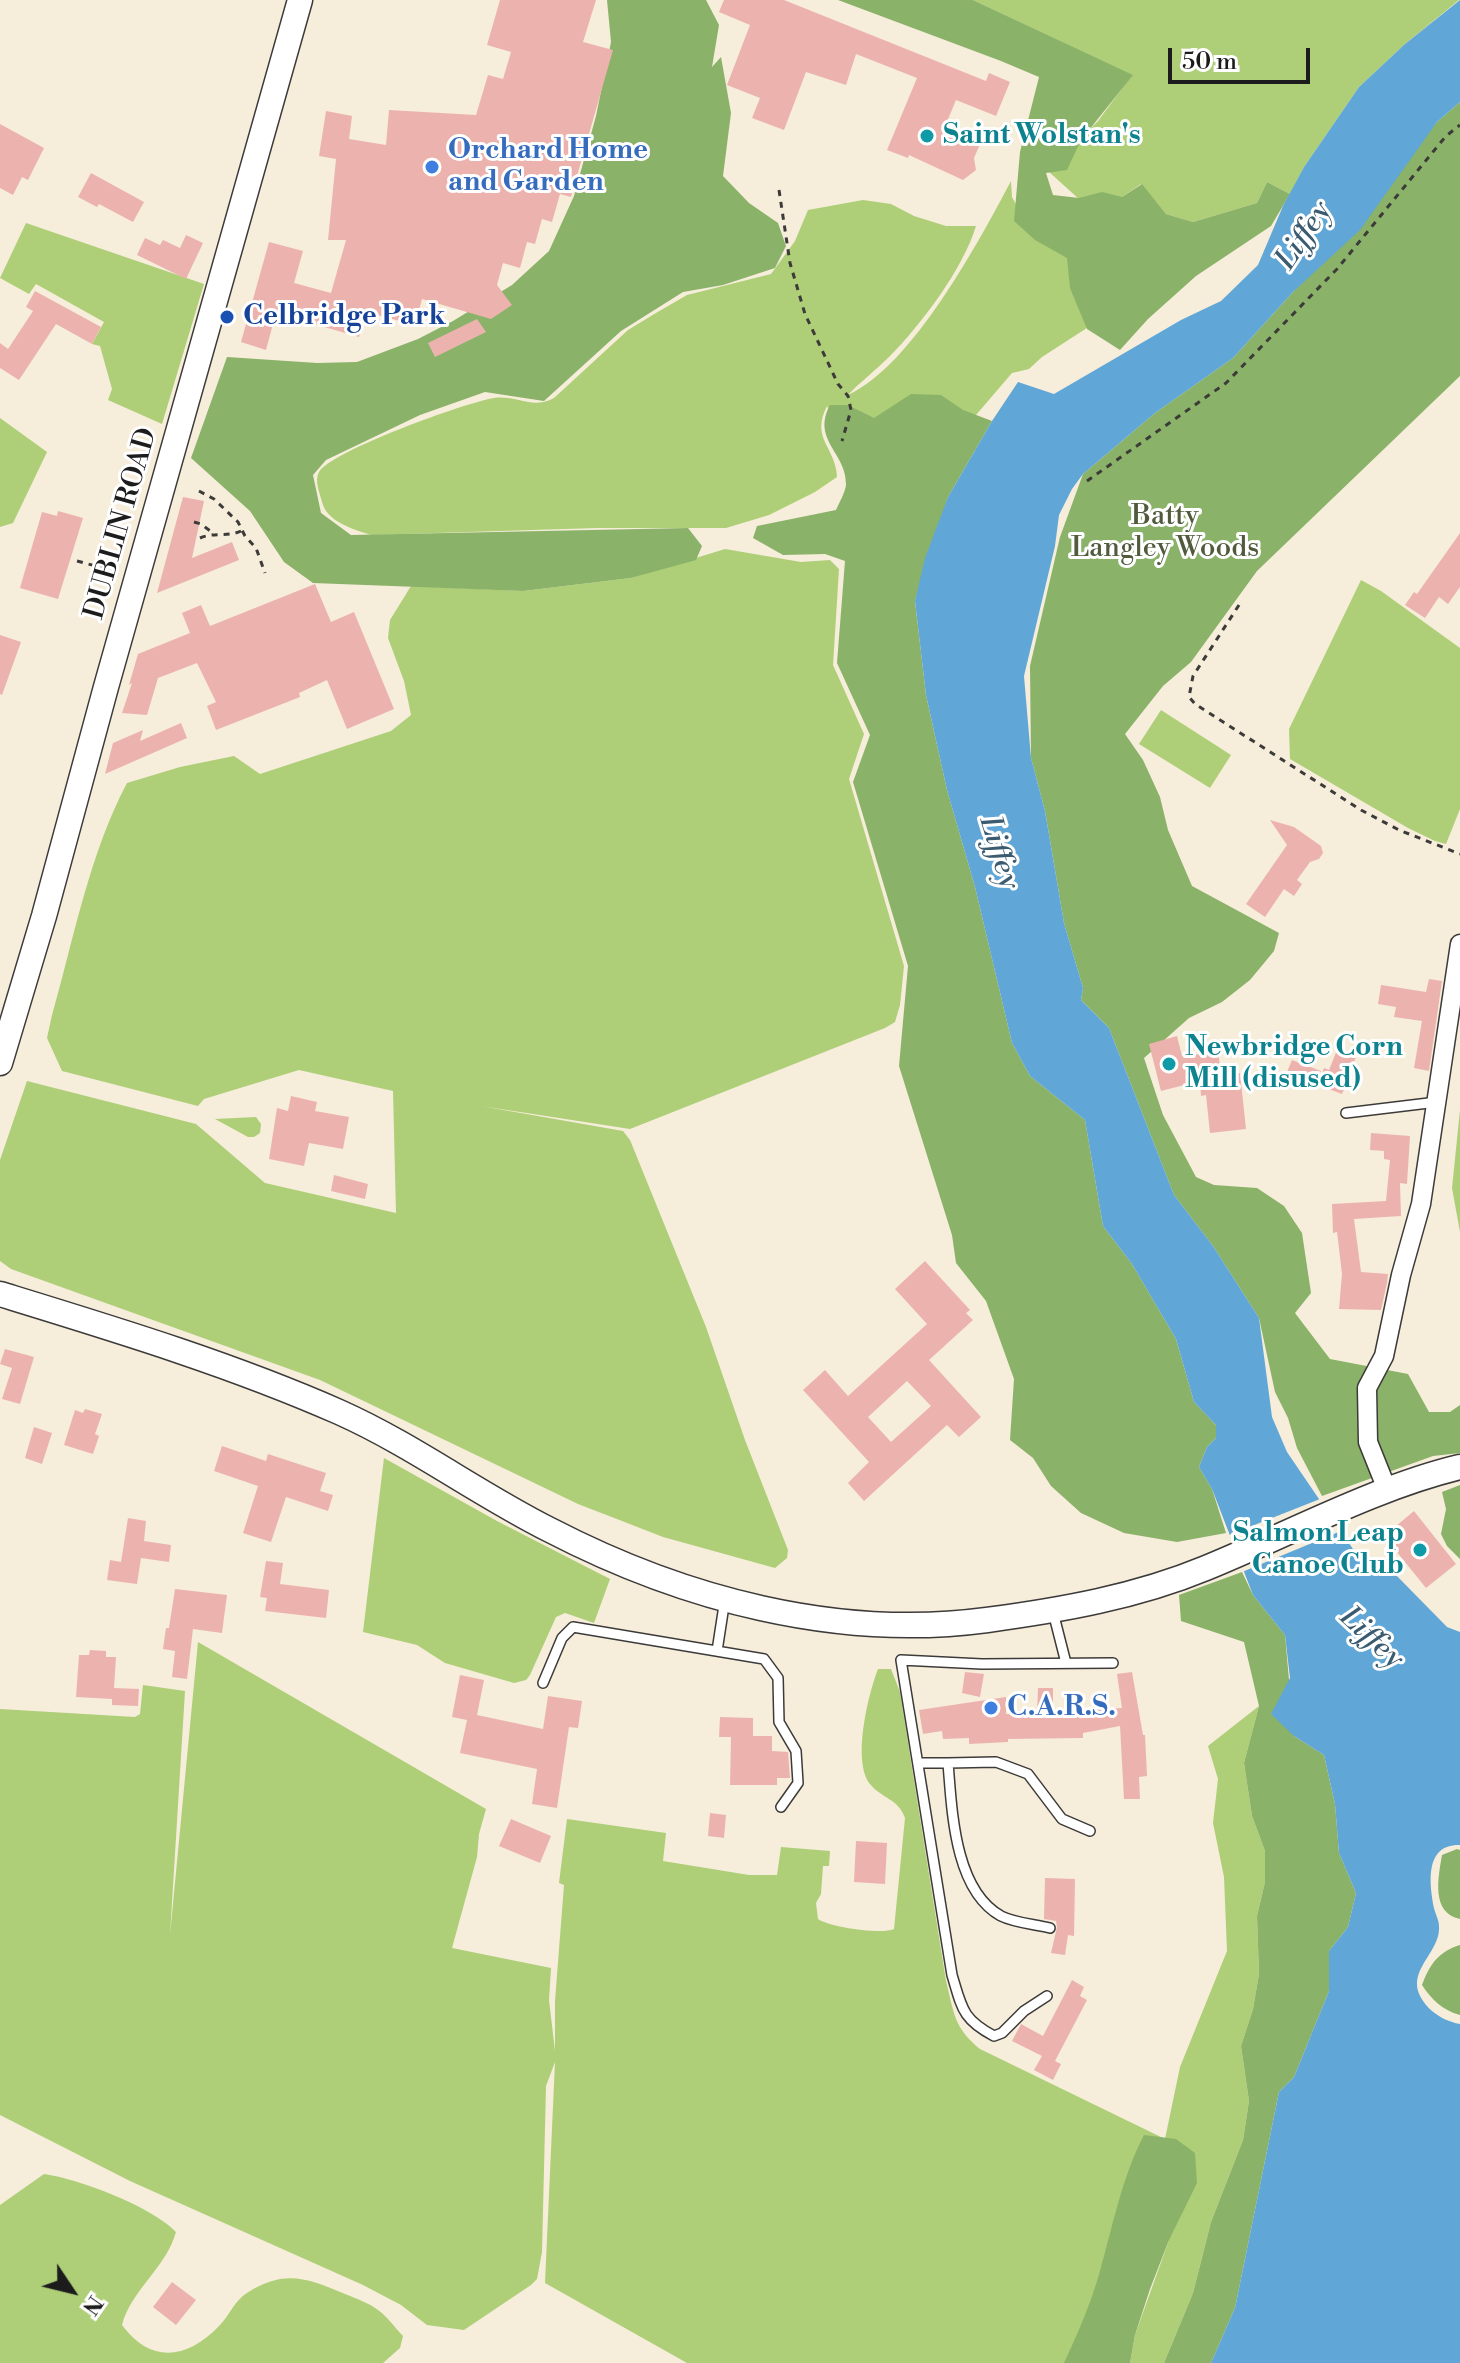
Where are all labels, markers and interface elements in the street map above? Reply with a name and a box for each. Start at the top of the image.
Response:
scale bar [1172,32,1314,82]
text: 50 m [1182,47,1237,77]
place label: Saint Wolstan's [943,119,1141,153]
marker: Saint Wolstan's [918,127,936,145]
place label: Orchard Home and Garden [448,134,648,200]
marker: Orchard Home and Garden [423,158,441,176]
water label: Liffey [1269,195,1341,277]
place label: Celbridge Park [243,300,446,334]
marker: Celbridge Park [218,308,236,326]
street label: DUBLIN ROAD [79,424,165,624]
park label: Batty Langley Woods [1071,500,1259,566]
water label: Liffey [970,812,1026,894]
place label: Newbridge Corn Mill (disused) [1185,1031,1403,1097]
marker: Newbridge Corn Mill (disused) [1160,1055,1178,1073]
place label: Salmon Leap Canoe Club [1233,1517,1404,1583]
marker: Salmon Leap Canoe Club [1411,1541,1429,1559]
water label: Liffey [1331,1600,1411,1678]
place label: C.A.R.S. [1007,1691,1116,1725]
marker: C.A.R.S. [982,1699,1000,1717]
north arrow [32,2251,112,2331]
text: N [76,2290,108,2320]

